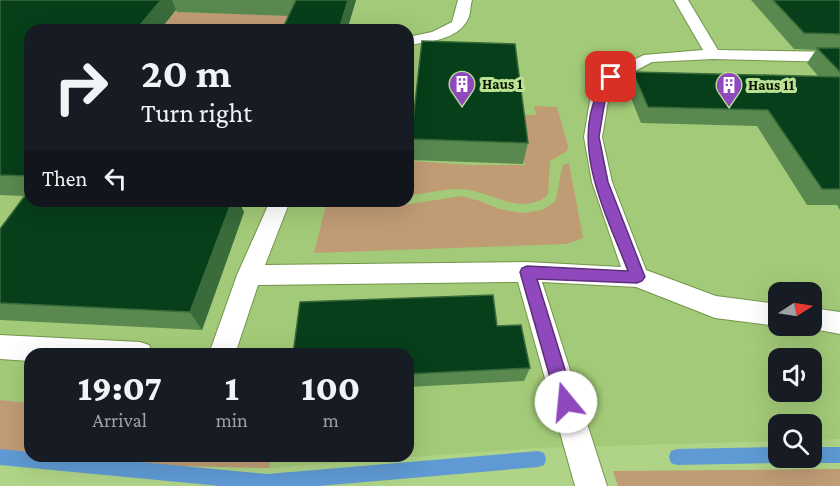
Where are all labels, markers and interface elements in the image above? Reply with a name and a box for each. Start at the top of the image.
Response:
icon: right [42,48,120,126]
text: 20 m [141,49,232,96]
pin [585,51,636,102]
icon: arrive [594,60,627,93]
building icon: Haus 1 [447,69,477,107]
building icon: Haus 11 [714,70,744,108]
place label: Haus 1 [482,76,523,92]
place label: Haus 11 [748,77,795,93]
text: Turn right [141,98,252,128]
icon: left [99,162,132,195]
text: Then [42,166,87,191]
north arrow [768,282,822,336]
map controls [768,282,822,468]
button: sound [768,348,822,402]
text: 19:07 [78,368,162,408]
text: 1 [225,368,239,408]
text: 100 [301,368,360,408]
position arrow [534,370,598,434]
text: Arrival [93,409,147,431]
text: min [216,409,248,431]
text: m [323,409,339,431]
button: search [768,414,822,468]

